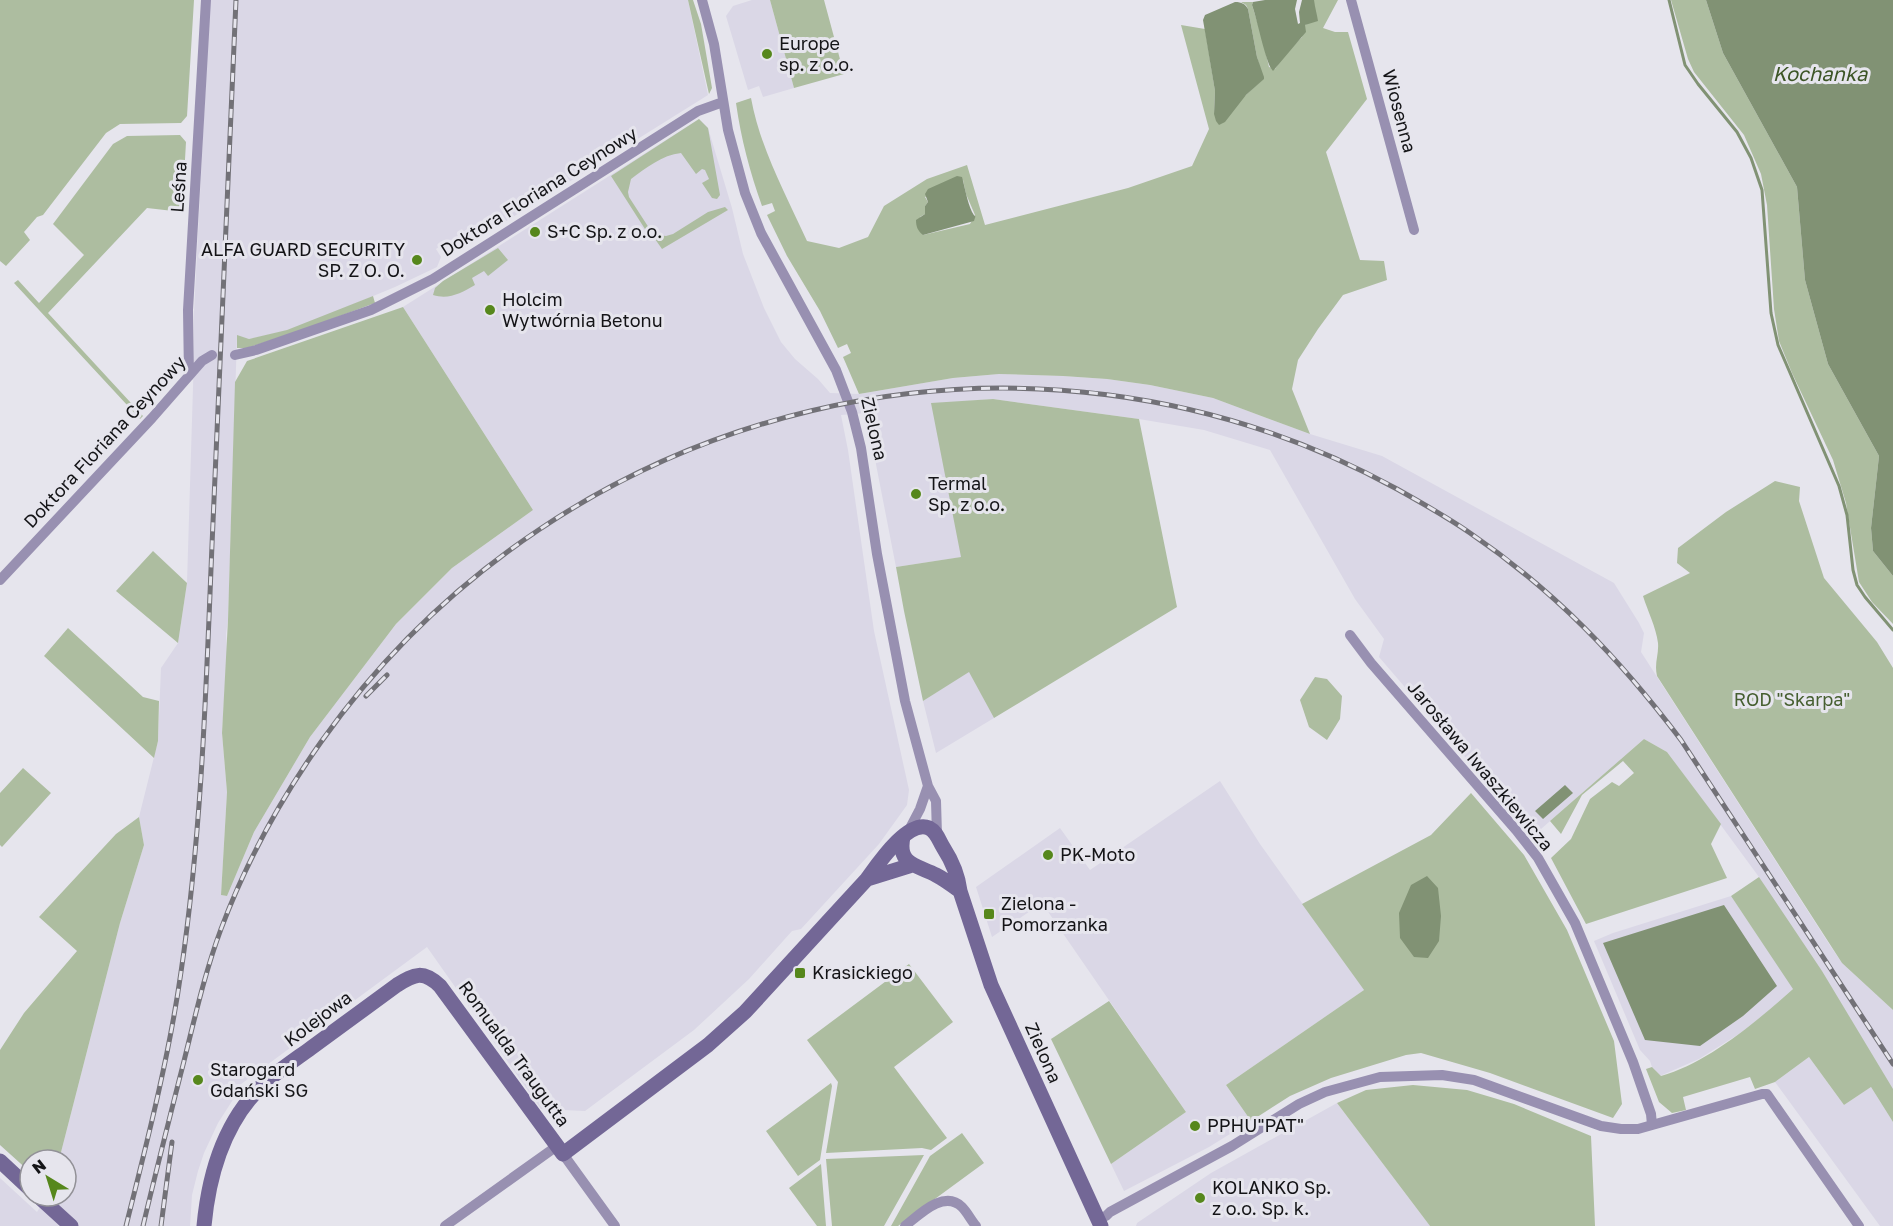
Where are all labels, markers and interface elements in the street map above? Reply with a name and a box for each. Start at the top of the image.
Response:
place label: Europe sp. z o.o. [779,32,854,75]
marker: Europe sp. z o.o. [760,47,774,61]
water label: Kochanka [1773,61,1868,85]
street label: Wiosenna [1378,67,1422,155]
street label: Doktora Floriana Ceynowy [436,122,641,261]
street label: Leśna [165,161,191,213]
place label: S+C Sp. z o.o. [547,220,662,242]
marker: S+C Sp. z o.o. [528,225,542,239]
place label: ALFA GUARD SECURITY SP. Z O. O. [201,238,405,281]
marker: ALFA GUARD SECURITY SP. Z O. O. [410,253,424,267]
place label: Holcim Wytwórnia Betonu [502,288,663,331]
marker: Holcim Wytwórnia Betonu [483,303,497,317]
street label: Doktora Floriana Ceynowy [19,351,190,532]
street label: Zielona [857,395,893,462]
place label: Termal Sp. z o.o. [928,472,1005,515]
marker: Termal Sp. z o.o. [909,487,923,501]
street label: Jarosława Iwaszkiewicza [1403,676,1558,855]
park label: ROD "Skarpa" [1734,688,1850,710]
place label: PK-Moto [1060,843,1135,865]
marker: PK-Moto [1041,848,1055,862]
place label: Zielona - Pomorzanka [1001,892,1108,935]
marker: Zielona - Pomorzanka [982,907,996,921]
place label: Krasickiego [812,961,913,983]
marker: Krasickiego [793,966,807,980]
street label: Romualda Traugutta [454,976,575,1131]
street label: Kolejowa [279,986,355,1051]
street label: Zielona [1021,1019,1067,1086]
place label: Starogard Gdański SG [210,1058,308,1101]
marker: Starogard Gdański SG [191,1073,205,1087]
place label: PPHU"PAT" [1207,1114,1304,1136]
marker: PPHU"PAT" [1188,1119,1202,1133]
north arrow [18,1148,78,1208]
text: N [28,1155,50,1178]
place label: KOLANKO Sp. z o.o. Sp. k. [1212,1176,1331,1219]
marker: KOLANKO Sp. z o.o. Sp. k. [1193,1191,1207,1205]

